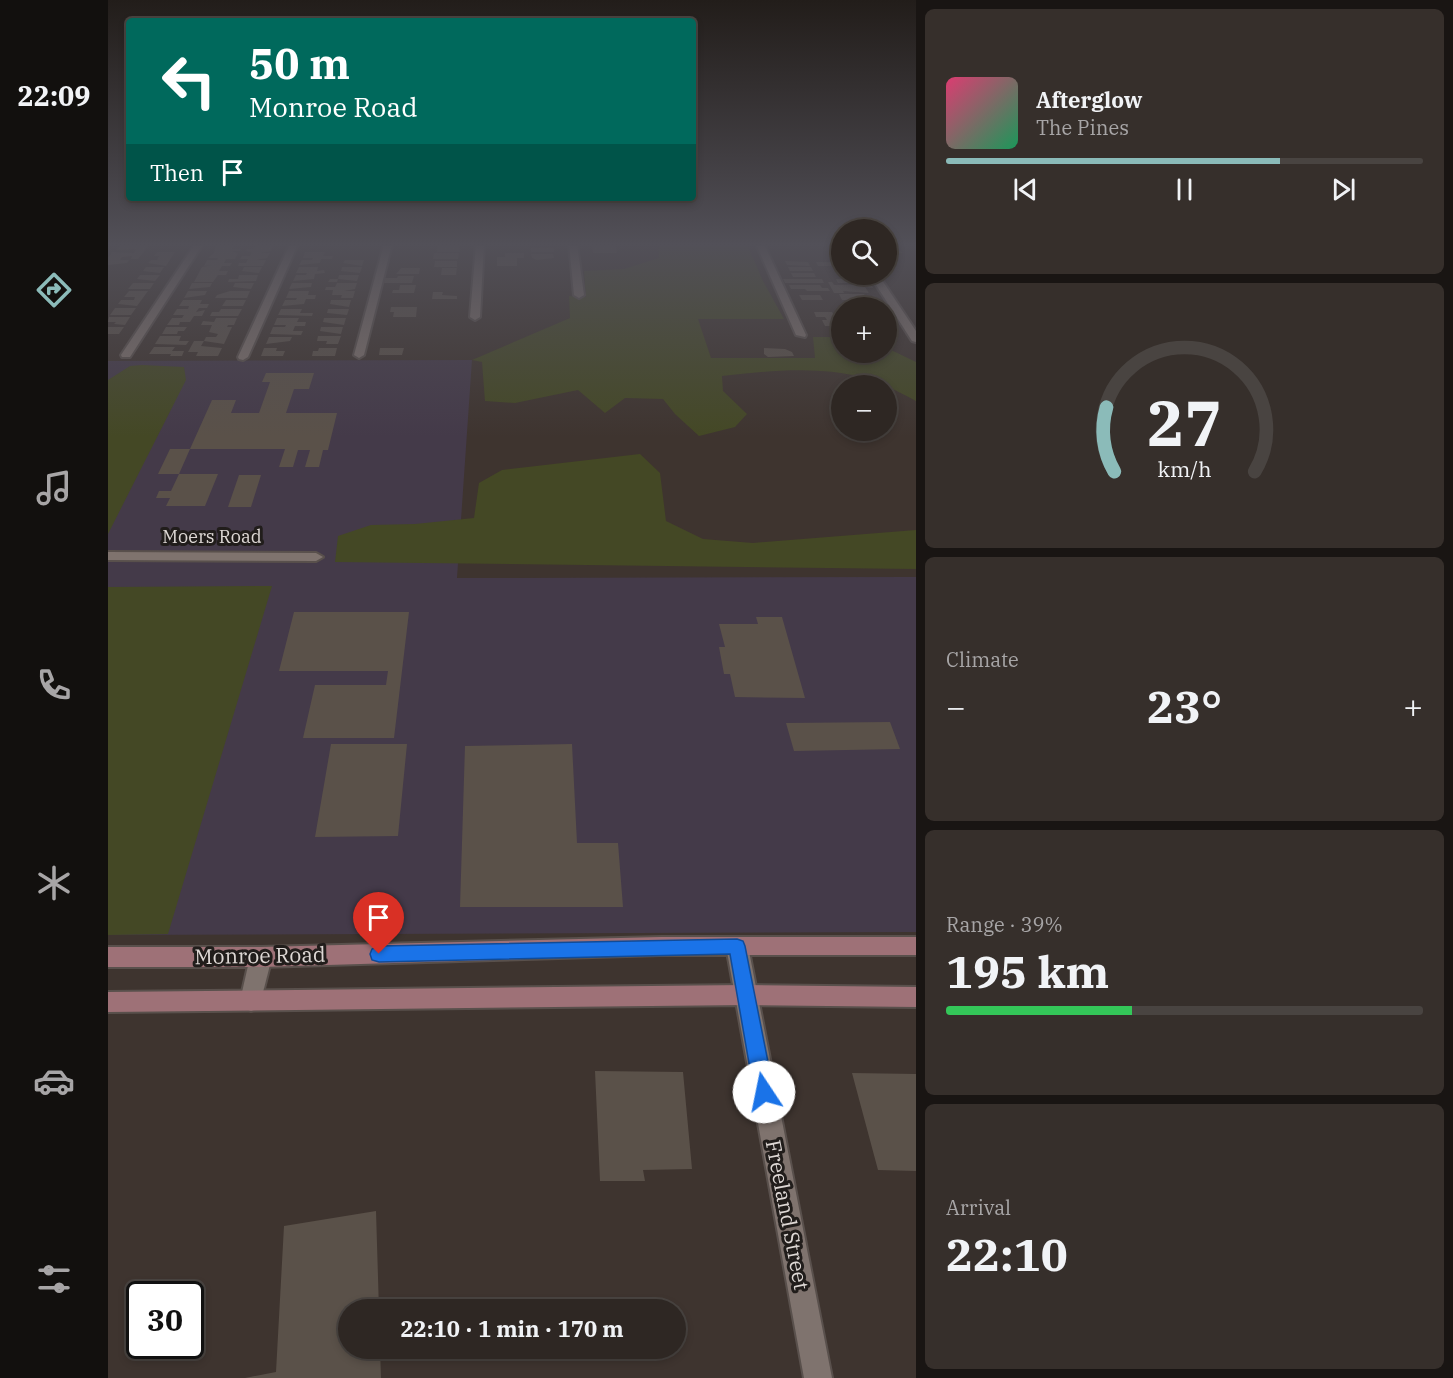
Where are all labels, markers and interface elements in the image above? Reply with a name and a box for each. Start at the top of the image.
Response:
text: 50 m [249,36,350,91]
icon: left [150,42,228,120]
text: 22:09 [18,78,90,113]
text: Afterglow [1036,85,1143,114]
text: Monroe Road [249,89,418,124]
text: The Pines [1036,114,1129,141]
icon: arrive [216,156,249,189]
text: Then [150,158,204,187]
icon: previous [1009,173,1042,206]
icon: pause [1168,173,1201,206]
icon: next [1327,173,1360,206]
map controls [831,219,897,441]
button: search [831,219,897,285]
icon: directions [33,269,75,311]
button: + [831,297,897,363]
button: − [831,375,897,441]
text: 27 [1147,382,1222,463]
text: km/h [1157,456,1212,484]
icon: music [33,467,75,509]
street label: Moers Road [162,525,262,548]
text: Climate [946,646,1019,673]
icon: phone [33,664,75,706]
text: 23° [1147,677,1222,735]
text: − [946,685,966,728]
text: + [1403,685,1423,728]
icon: climate [33,862,75,904]
pin [353,892,404,954]
icon: arrive [362,901,395,934]
text: Range · 39% [946,911,1063,938]
street label: Monroe Road [194,940,326,970]
text: 195 km [946,942,1109,1000]
icon: car [33,1060,75,1102]
position arrow [732,1060,796,1124]
street label: Freeland Street [760,1137,816,1292]
text: Arrival [946,1194,1011,1221]
text: 22:10 [946,1225,1068,1283]
icon: filters [33,1258,75,1300]
speed limit sign: 30 [126,1281,204,1359]
text: 22:10 · 1 min · 170 m [400,1314,624,1343]

